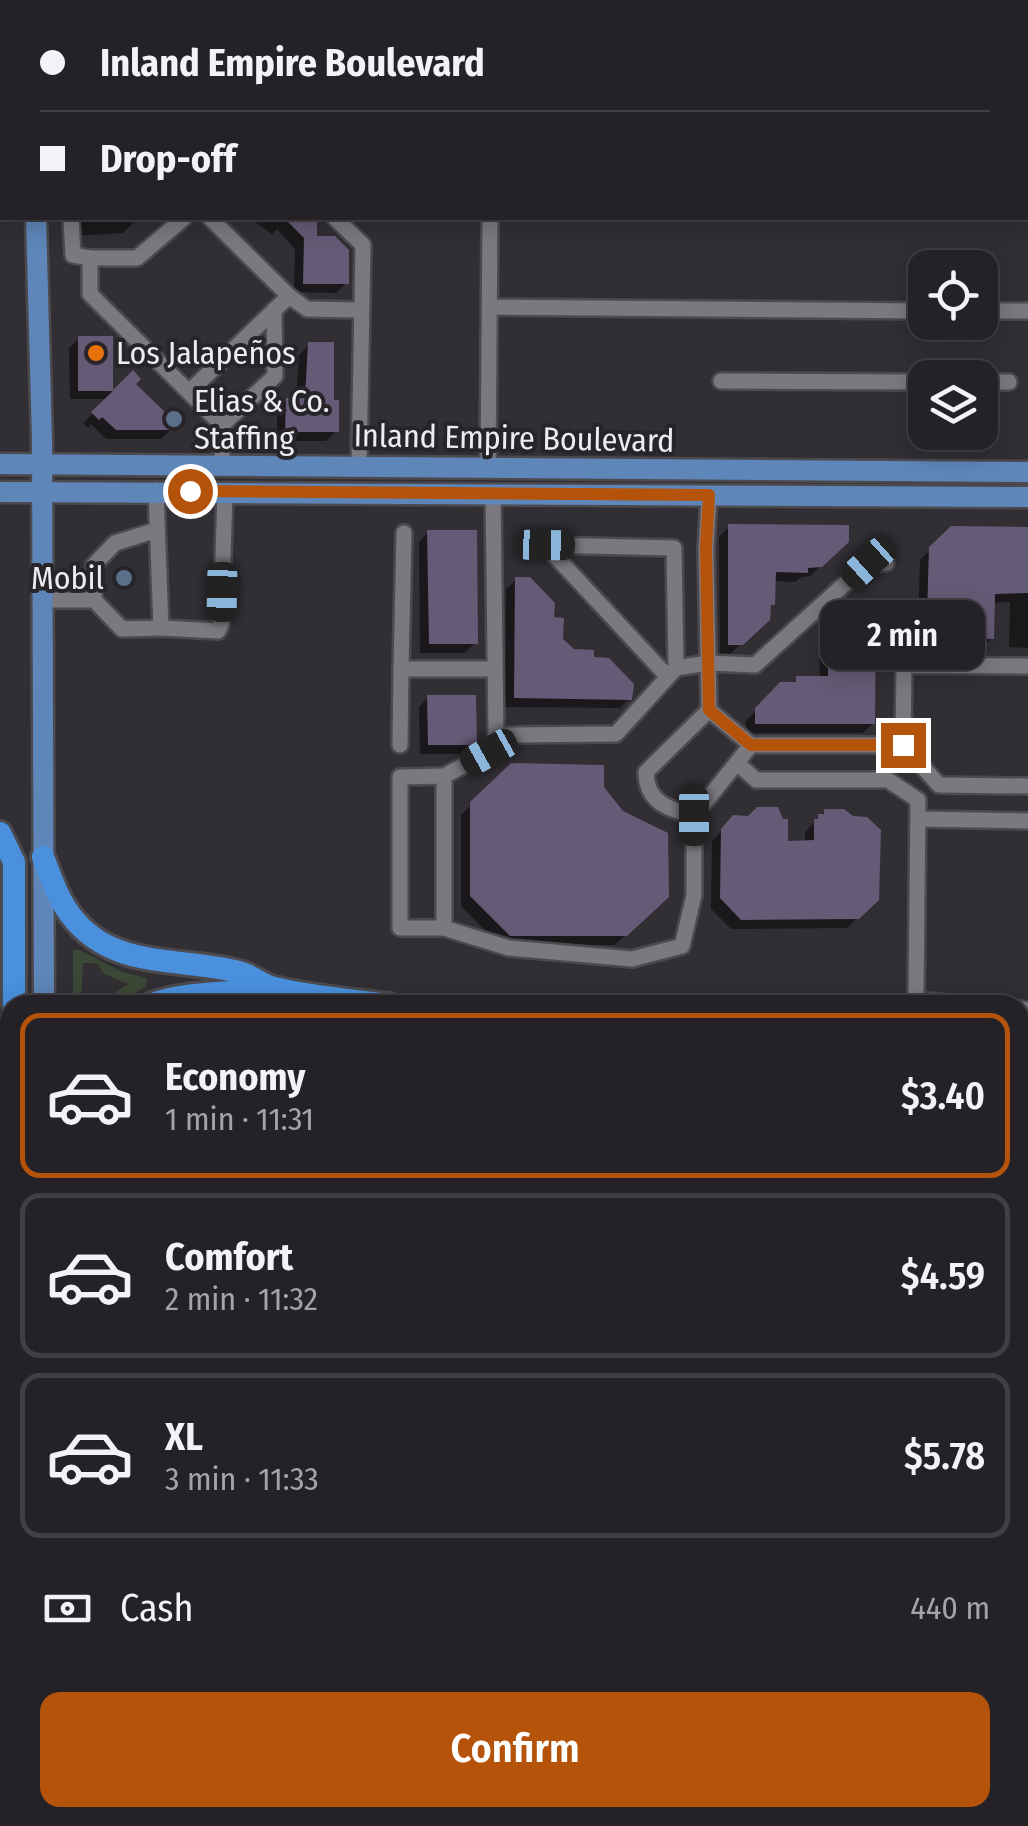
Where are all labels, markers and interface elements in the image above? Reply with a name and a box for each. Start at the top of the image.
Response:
text: Inland Empire Boulevard [100,40,485,86]
text: Drop-off [100,136,236,182]
map controls [908,250,998,450]
button: locate [908,250,998,340]
place label: Los Jalapeños [116,334,296,372]
marker: Los Jalapeños [85,342,107,364]
button: layers [908,360,998,450]
place label: Elias & Co. Staffing [194,382,330,457]
marker: Elias & Co. Staffing [163,408,185,430]
street label: Inland Empire Boulevard [353,416,675,460]
route start [168,469,213,514]
car [515,529,575,561]
car [836,532,900,594]
place label: Mobil [31,559,104,597]
car [206,562,238,622]
marker: Mobil [113,567,135,589]
callout: 2 min [820,600,986,670]
text: 2 min [867,616,938,654]
route end [881,723,926,768]
car [455,724,523,780]
car [679,786,709,846]
icon: car [45,1051,135,1141]
text: Economy [165,1054,305,1100]
text: $3.40 [901,1073,985,1119]
text: 1 min · 11:31 [165,1100,314,1138]
icon: car [45,1231,135,1321]
text: Comfort [165,1234,293,1280]
text: $4.59 [901,1253,985,1299]
text: 2 min · 11:32 [165,1280,318,1318]
icon: car [45,1411,135,1501]
text: XL [165,1414,203,1460]
text: $5.78 [904,1433,985,1479]
text: 3 min · 11:33 [165,1460,319,1498]
icon: cash [40,1581,95,1636]
text: Cash [120,1585,194,1631]
text: 440 m [910,1589,990,1627]
button: Confirm [40,1692,990,1807]

